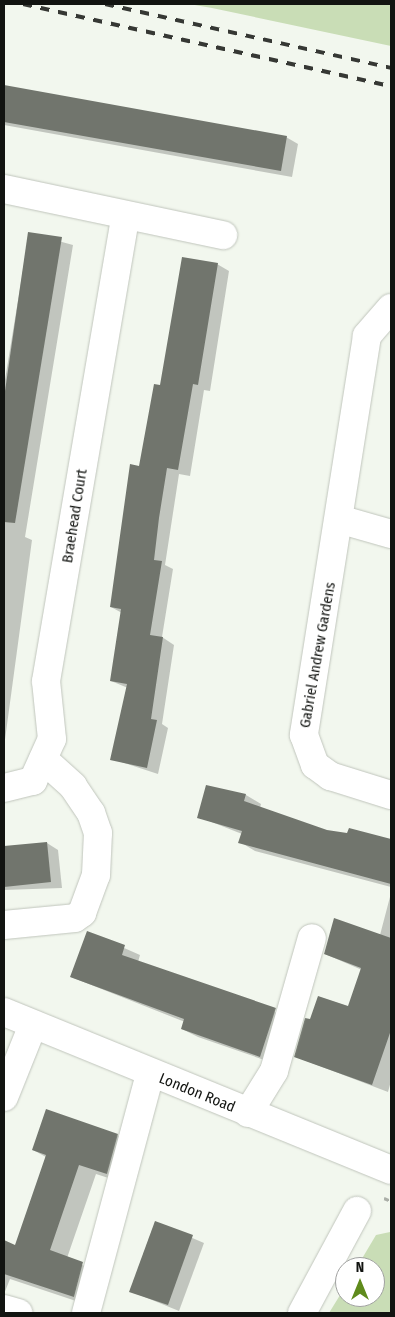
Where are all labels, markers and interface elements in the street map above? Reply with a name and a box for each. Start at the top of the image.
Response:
street label: Braehead Court [59,468,91,564]
street label: Gabriel Andrew Gardens [296,581,340,729]
street label: London Road [156,1070,238,1116]
north arrow [335,1257,385,1307]
text: N [356,1259,364,1276]

